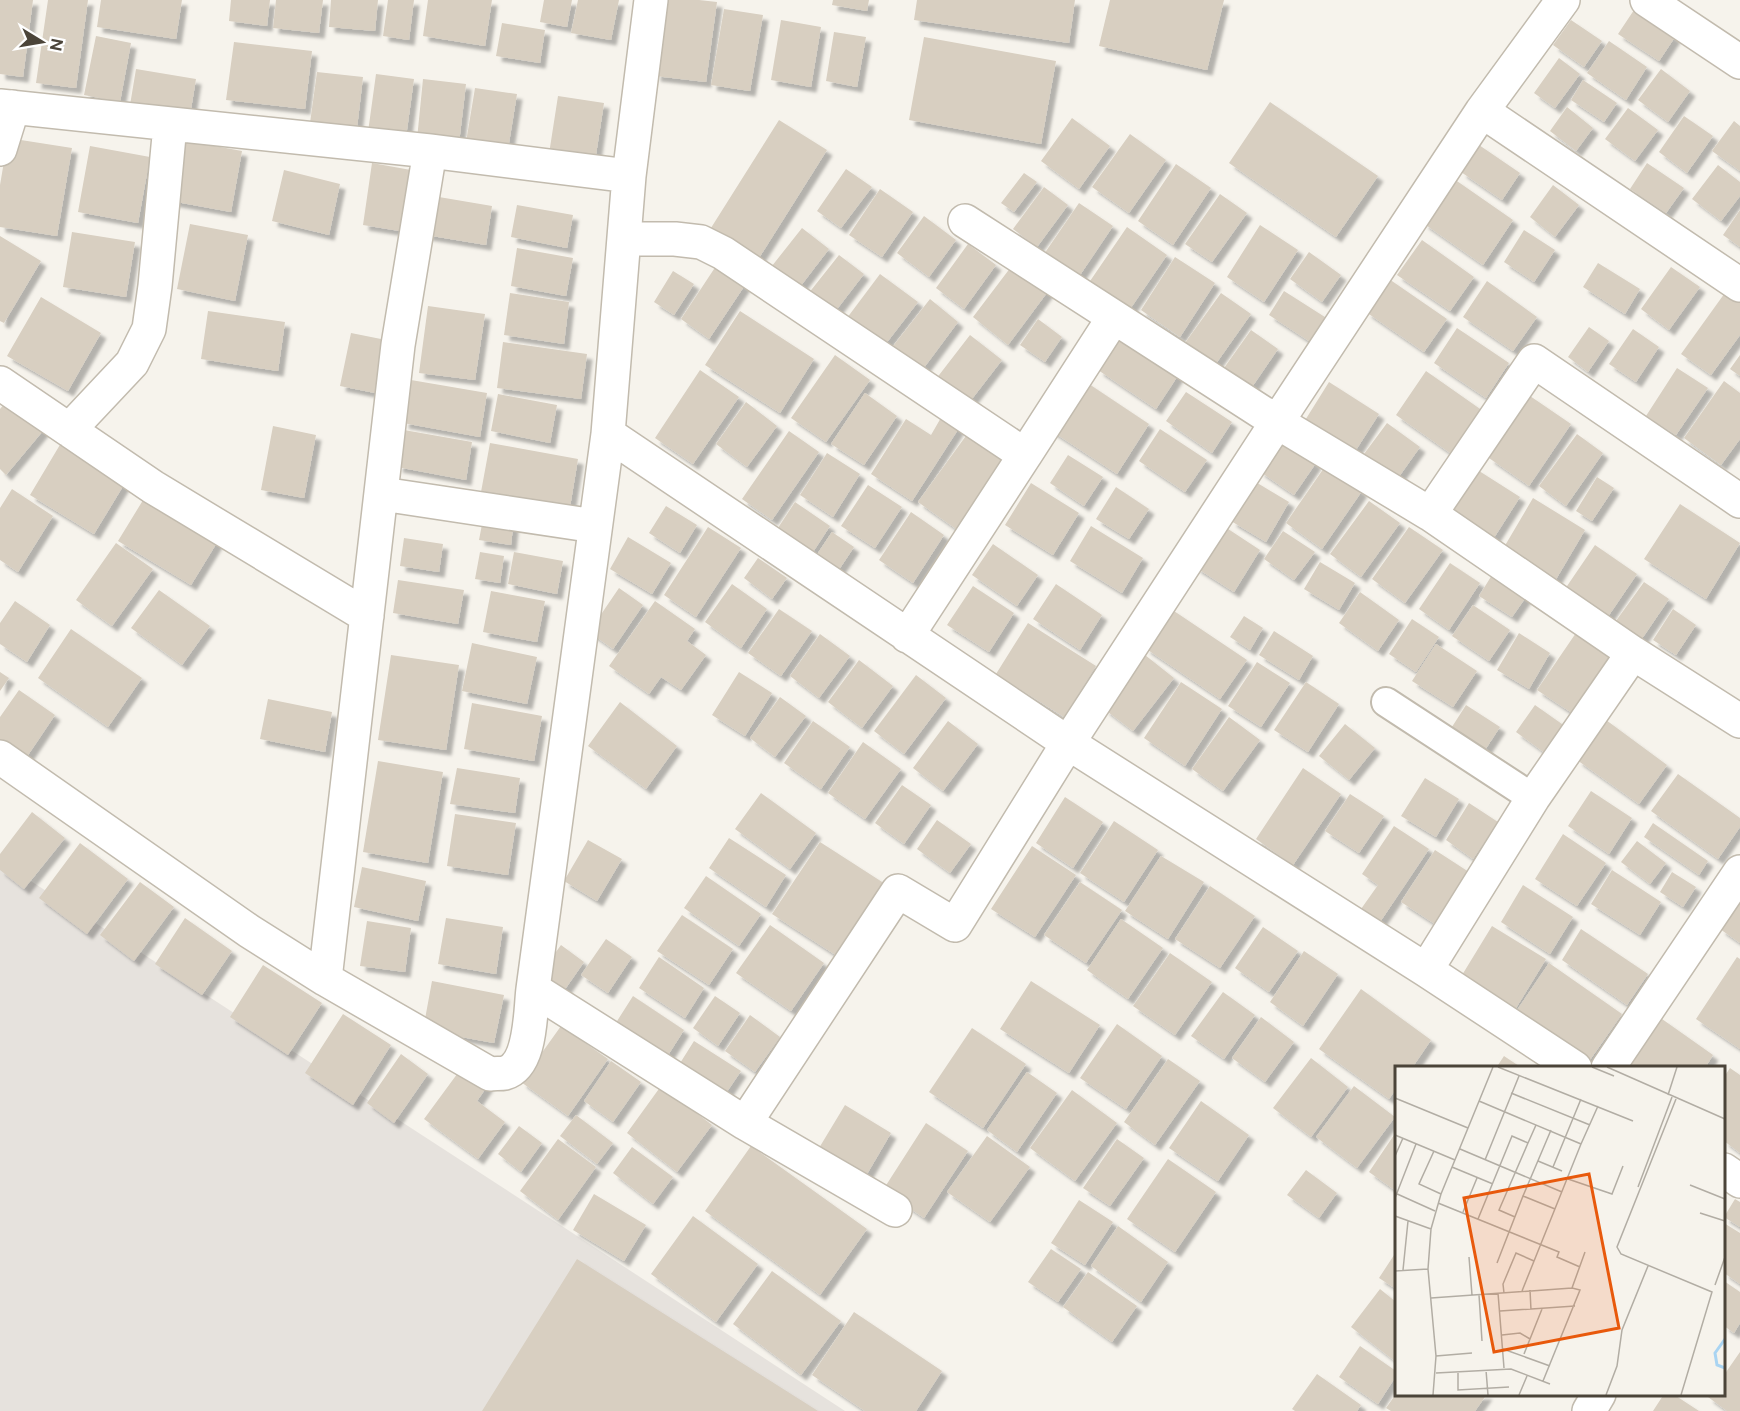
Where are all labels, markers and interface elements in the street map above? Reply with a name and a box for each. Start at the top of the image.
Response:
north arrow [12,12,72,72]
text: N [46,37,67,53]
inset map [1395,1066,1725,1396]

